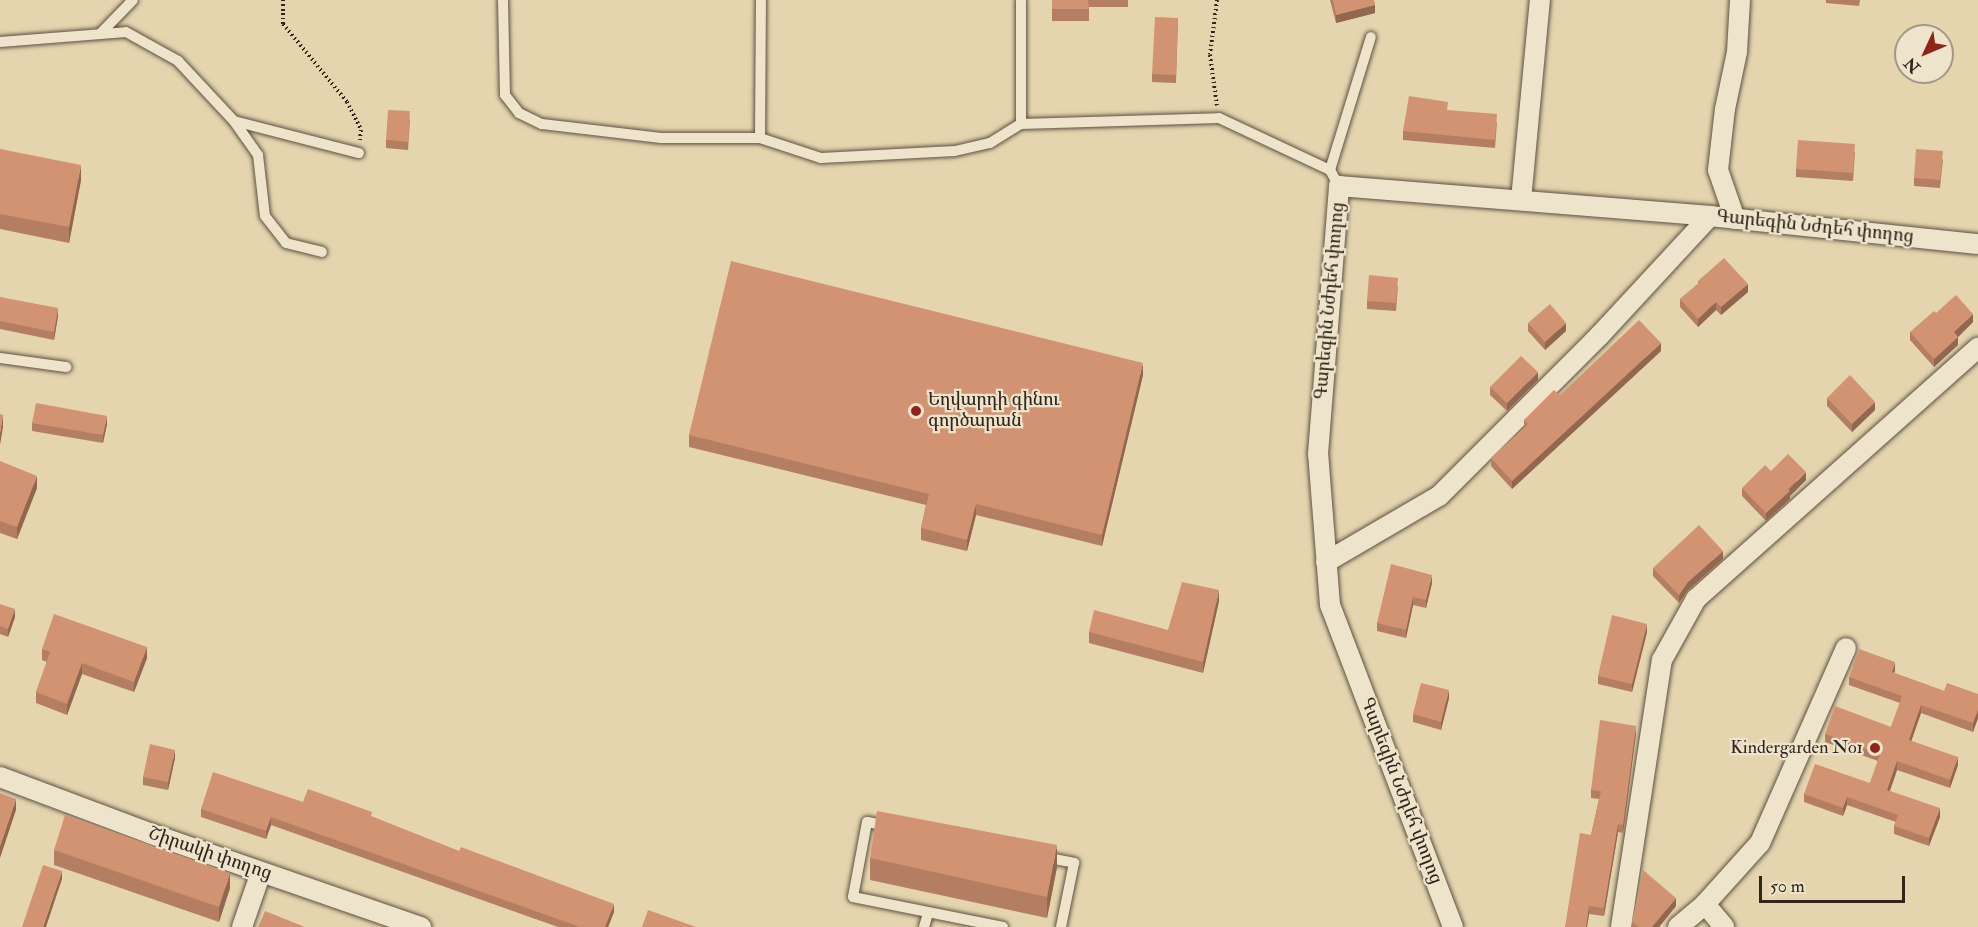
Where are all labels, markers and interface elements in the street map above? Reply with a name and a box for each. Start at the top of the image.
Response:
north arrow [1894,24,1954,84]
text: N [1900,53,1925,77]
street label: Գարեգին Նժդեհ փողոց [1311,201,1349,401]
street label: Գարեգին Նժդեհ փողոց [1715,206,1915,248]
place label: Եղվարդի գինու գործարան [928,390,1059,432]
marker: Եղվարդի գինու գործարան [909,404,923,418]
street label: Գարեգին Նժդեհ փողոց [1355,695,1447,887]
place label: Kindergarden No1 [1730,737,1863,759]
marker: Kindergarden No1 [1868,741,1882,755]
street label: Շիրակի փողոց [145,823,275,885]
scale bar [1762,864,1908,902]
text: 50 m [1770,875,1805,898]

